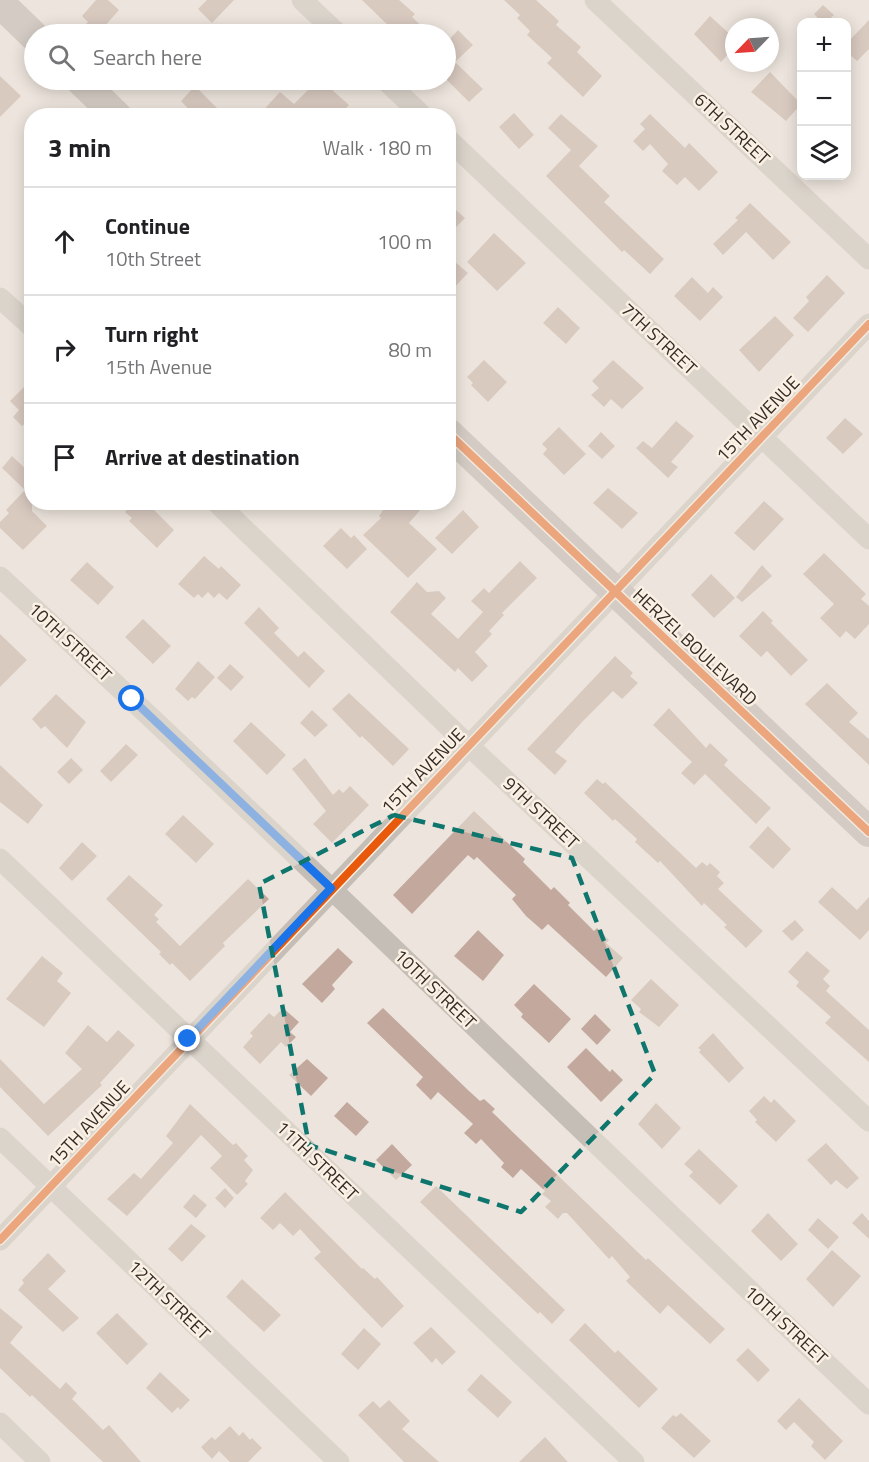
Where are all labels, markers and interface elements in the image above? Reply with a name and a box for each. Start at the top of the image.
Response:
north arrow [725,18,779,72]
map controls [797,18,851,180]
button: + [797,18,851,72]
search box [24,24,456,90]
text: Search here [93,40,202,74]
icon: search [45,41,78,74]
button: − [797,72,851,126]
street label: 6TH STREET [688,86,777,171]
button: layers [797,126,851,180]
text: 3 min [48,128,111,167]
text: Walk · 180 m [323,132,432,163]
text: Continue [105,209,190,243]
icon: ahead [48,225,81,258]
text: 100 m [377,226,432,257]
text: 10th Street [105,243,201,274]
street label: 7TH STREET [615,296,704,381]
text: Turn right [105,317,199,351]
icon: right [48,333,81,366]
text: 80 m [388,334,432,365]
text: 15th Avenue [105,351,212,382]
street label: 15TH AVENUE [710,370,806,468]
text: Arrive at destination [105,440,300,474]
icon: arrive [48,441,81,474]
street label: HERZEL BOULEVARD [627,582,764,712]
street label: 10TH STREET [23,596,118,688]
route start [118,685,144,711]
street label: 15TH AVENUE [375,722,471,820]
street label: 9TH STREET [497,770,586,855]
street label: 10TH STREET [388,942,483,1035]
route end [174,1025,200,1051]
street label: 15TH AVENUE [41,1074,136,1173]
street label: 11TH STREET [270,1114,365,1207]
street label: 12TH STREET [122,1253,217,1346]
street label: 10TH STREET [739,1279,834,1371]

